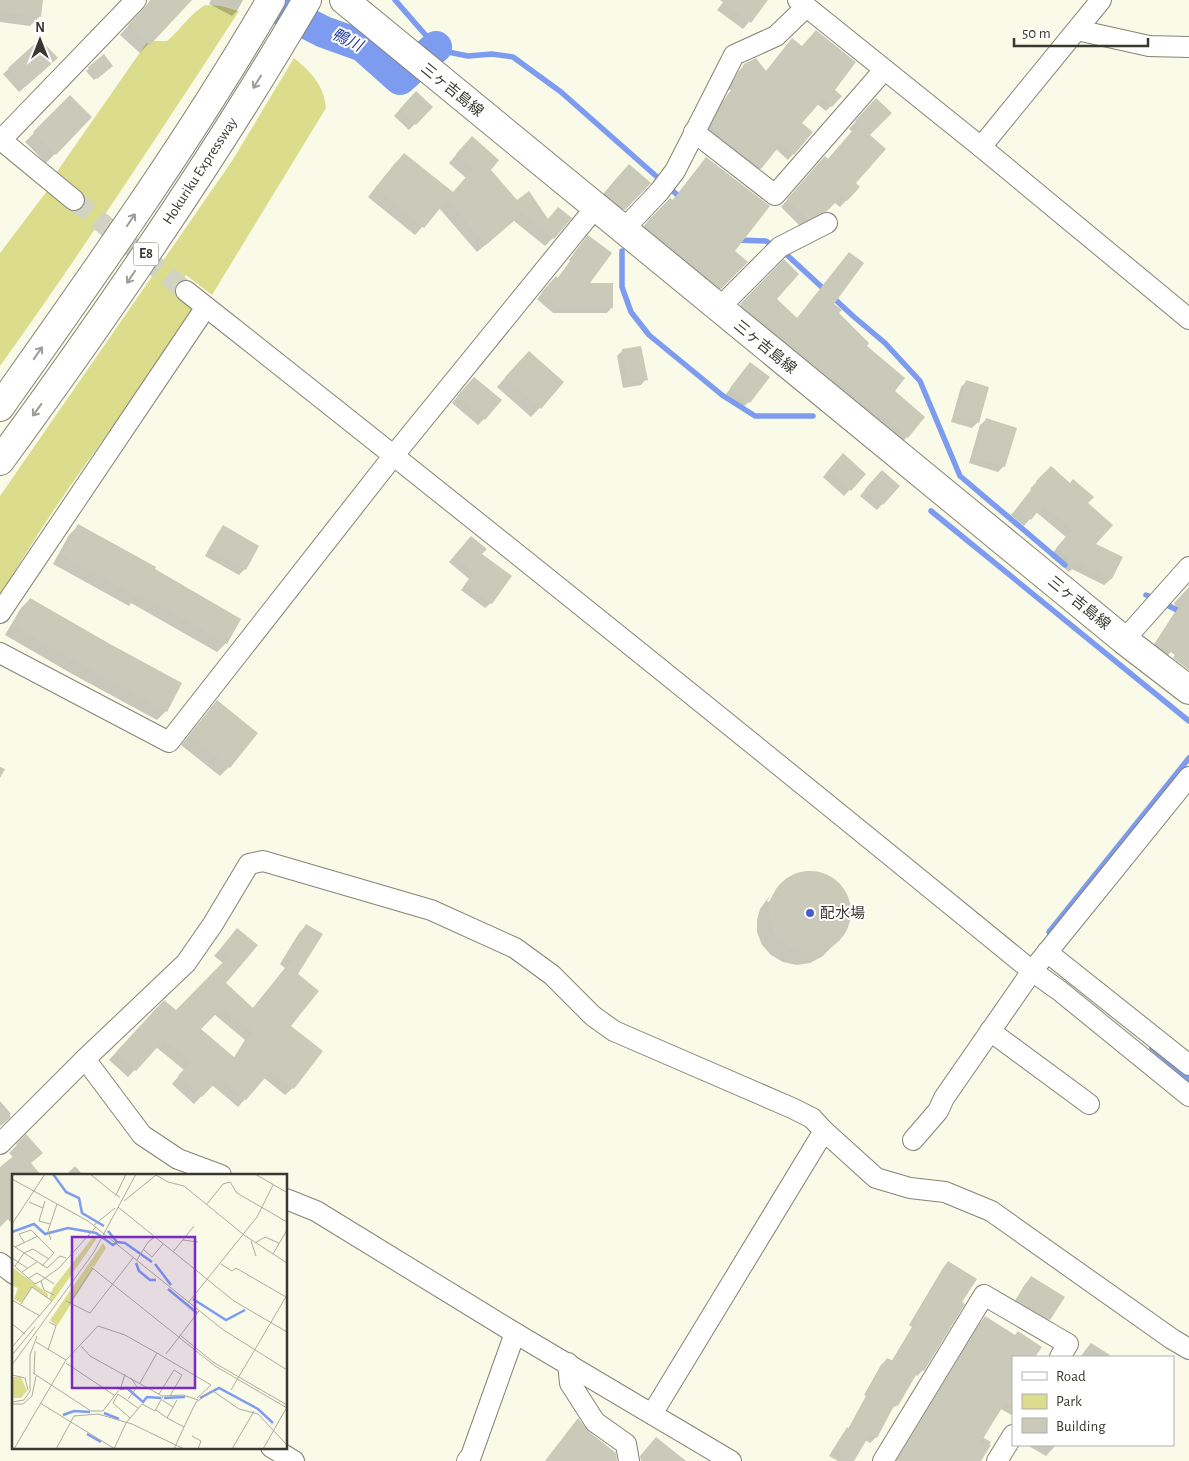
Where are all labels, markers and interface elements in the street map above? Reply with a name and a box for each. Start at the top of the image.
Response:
north arrow [15,15,65,65]
scale bar [1014,15,1148,47]
text: N [35,21,45,35]
water label: 鴨川 [329,25,367,55]
text: 50 m [1022,26,1051,41]
street label: 三ヶ吉島線 [418,60,486,119]
one-way arrow [252,75,262,89]
street label: Hokuriku Expressway [160,114,240,227]
one-way arrow [126,213,136,227]
road number: E8 [134,242,158,266]
one-way arrow [126,270,136,284]
street label: 三ヶ吉島線 [731,317,799,376]
one-way arrow [33,346,43,360]
one-way arrow [31,402,42,416]
street label: 三ヶ吉島線 [1045,573,1113,632]
place label: 配水場 [820,905,865,921]
marker: 配水場 [804,907,816,919]
inset map [12,1174,288,1448]
legend [1012,1356,1174,1446]
text: Road [1056,1369,1086,1384]
text: Park [1056,1394,1082,1409]
text: Building [1056,1419,1106,1434]

